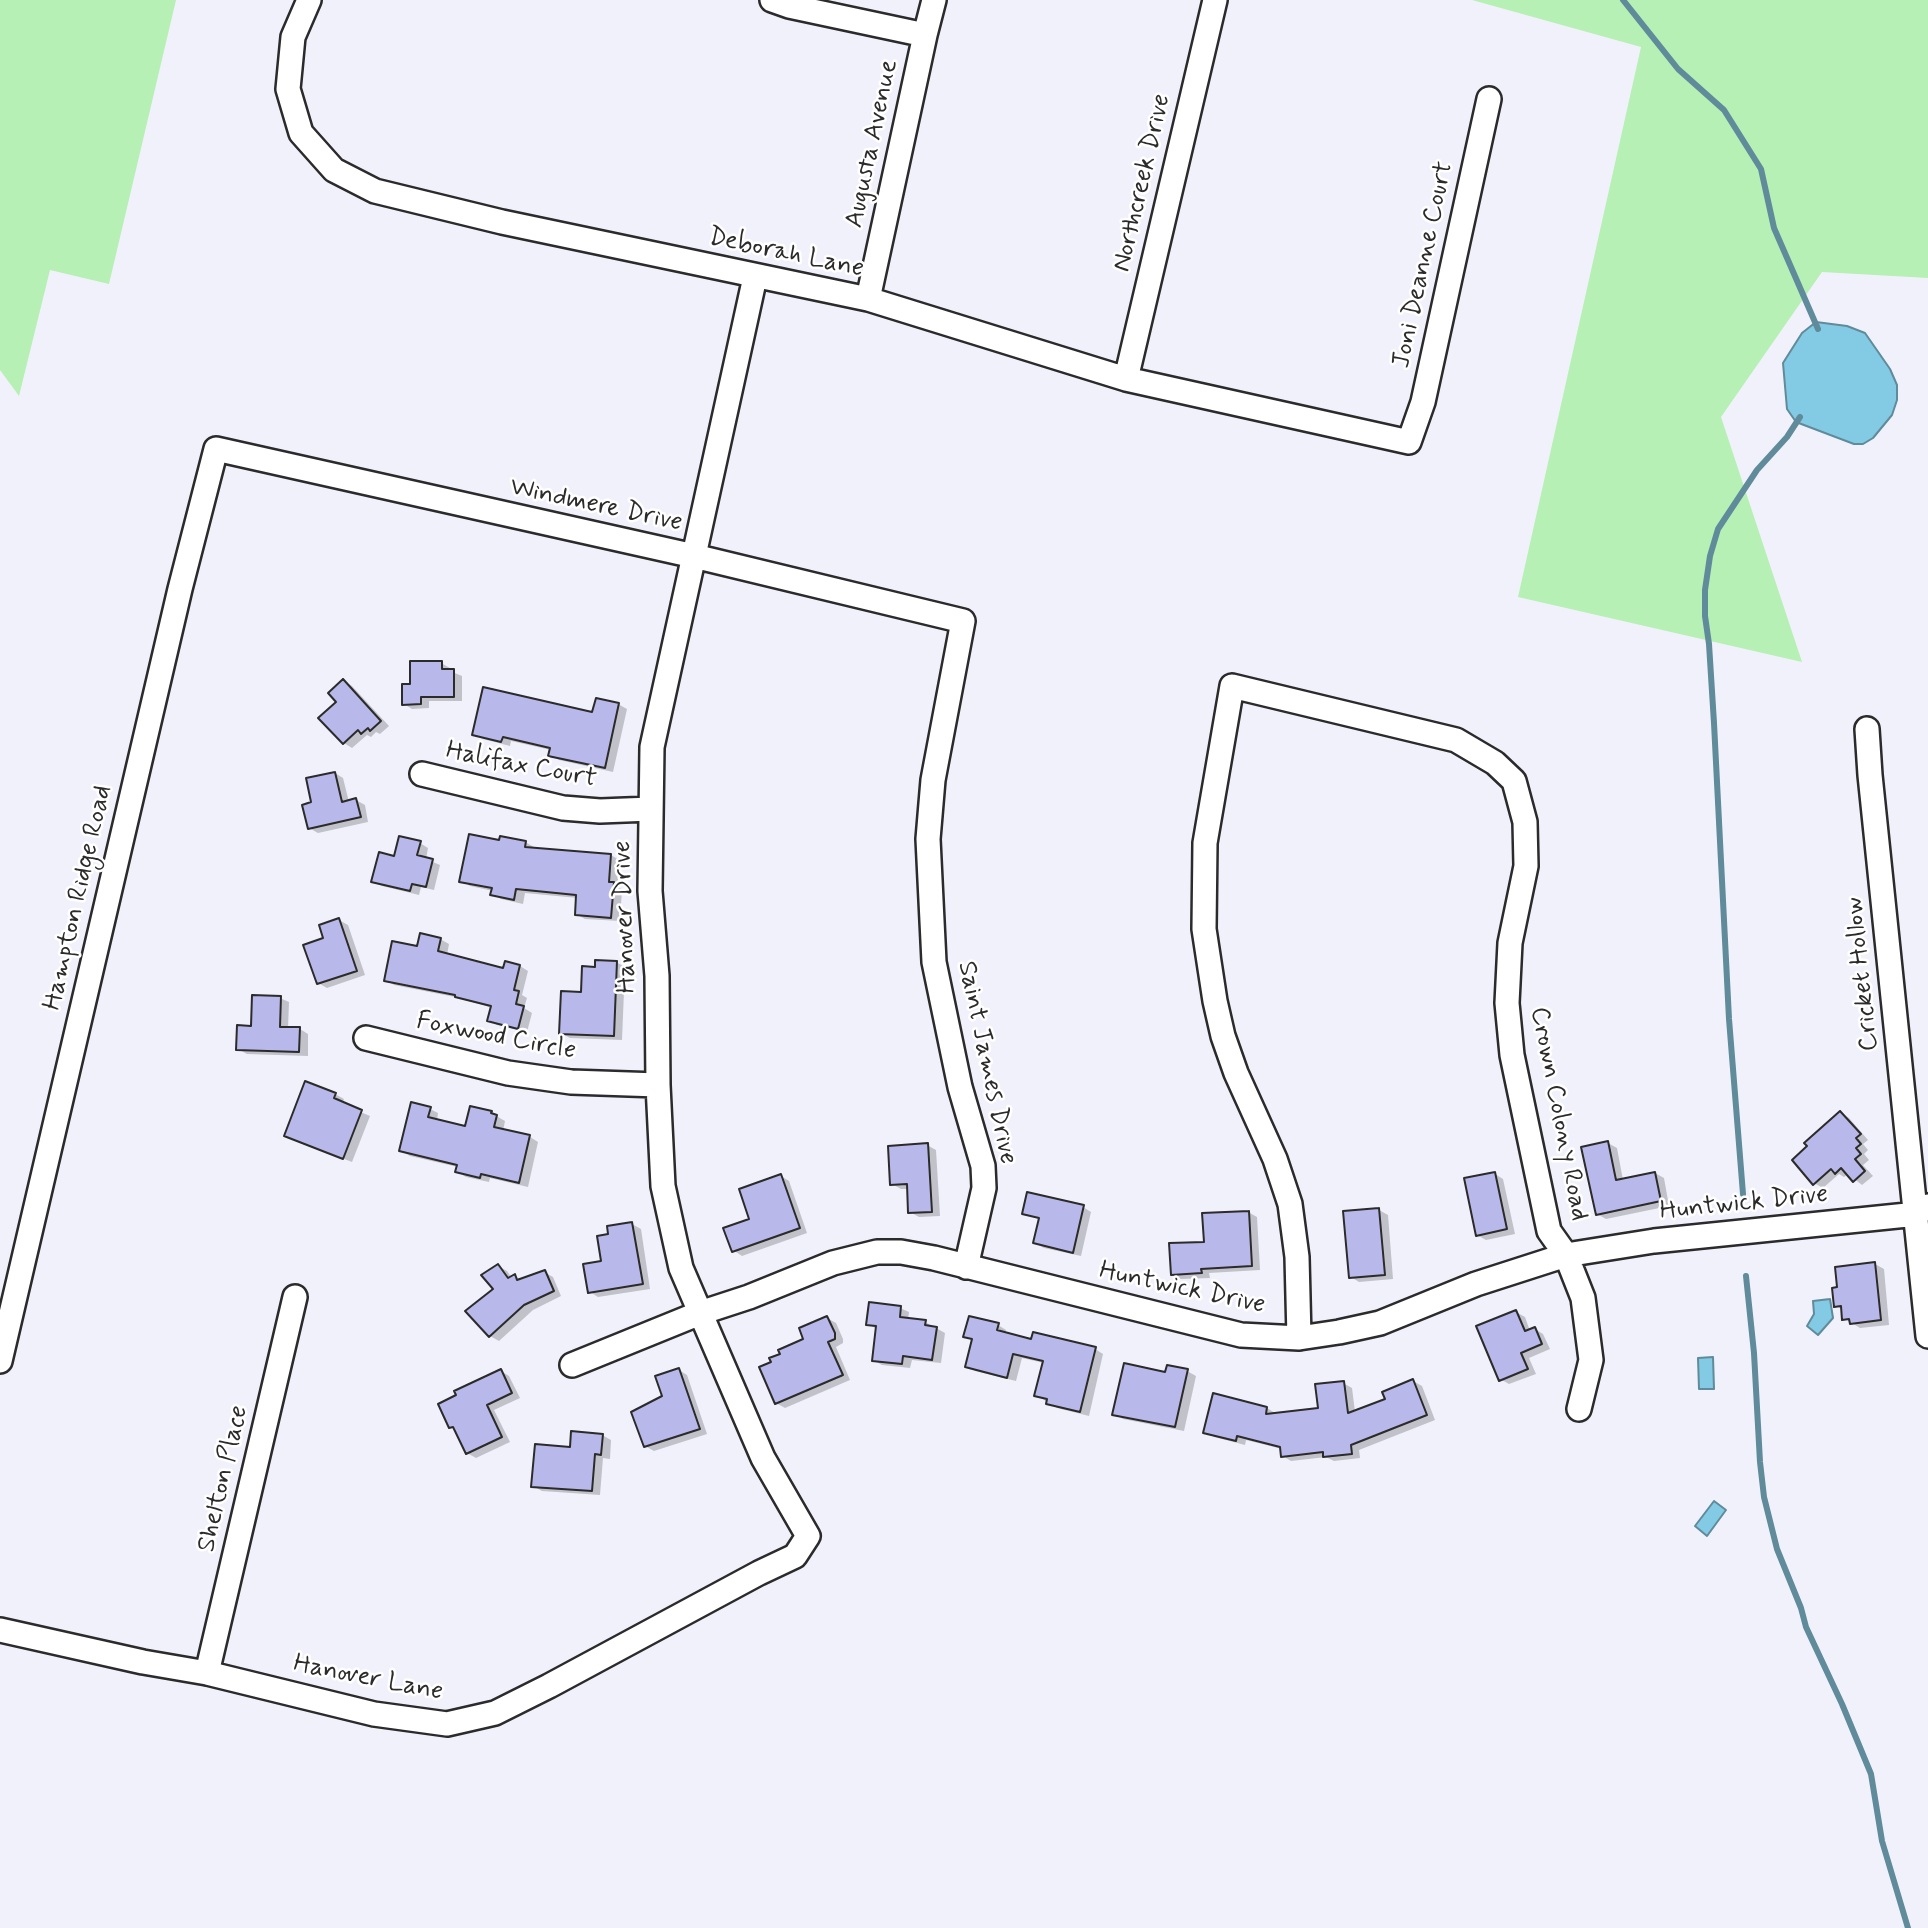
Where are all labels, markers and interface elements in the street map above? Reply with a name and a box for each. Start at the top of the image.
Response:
street label: Augusta Avenue [840,57,906,231]
street label: Northcreek Drive [1107,91,1179,275]
street label: Joni Deanne Court [1387,159,1461,371]
street label: Deborah Lane [705,222,867,286]
street label: Windmere Drive [507,472,685,540]
street label: Halifax Court [443,736,599,796]
street label: Hampton Ridge Road [38,782,120,1014]
street label: Hanover Drive [608,840,644,994]
street label: Cricket Hollow [1839,895,1887,1053]
street label: Saint James Drive [949,959,1023,1167]
street label: Crown Colony Road [1522,1004,1594,1224]
street label: Foxwood Circle [414,1006,578,1068]
street label: Huntwick Drive [1658,1180,1830,1228]
street label: Huntwick Drive [1096,1256,1268,1322]
street label: Shelton Place [192,1403,256,1555]
street label: Hanover Lane [291,1649,445,1709]

